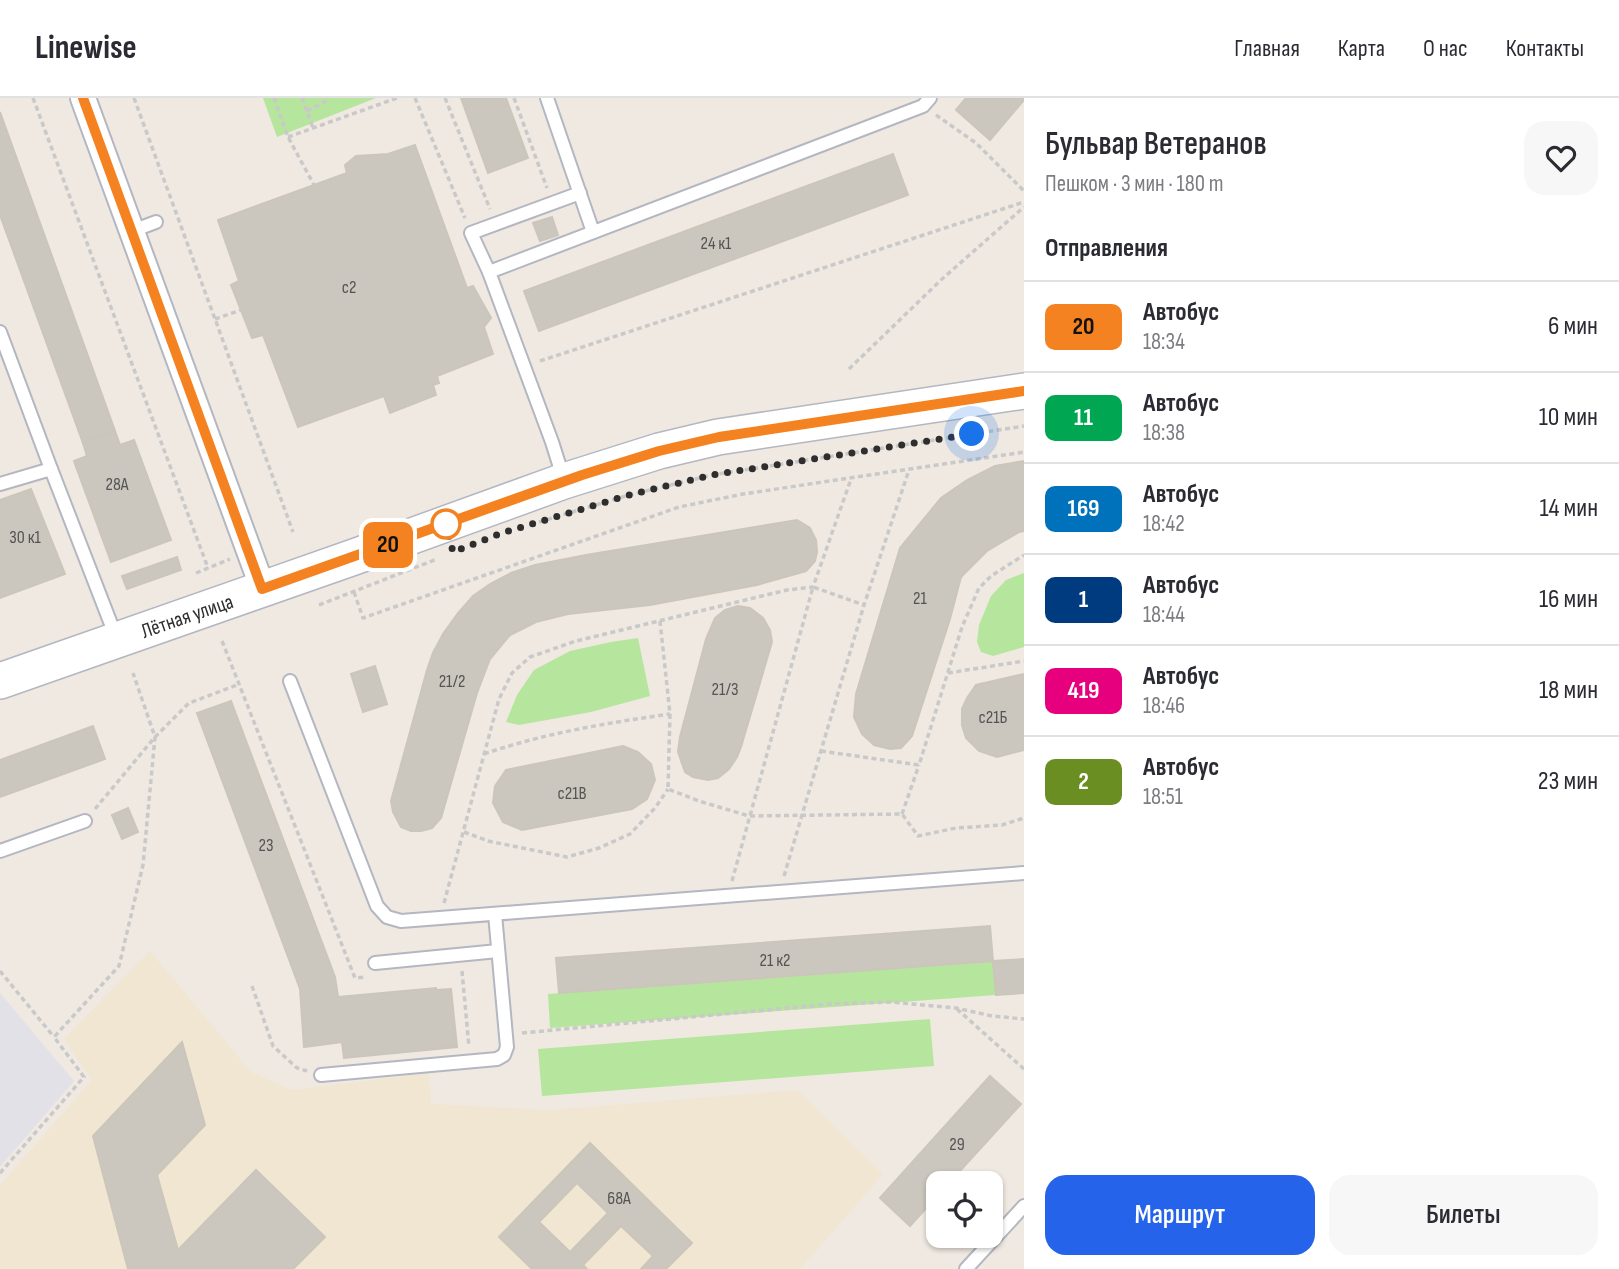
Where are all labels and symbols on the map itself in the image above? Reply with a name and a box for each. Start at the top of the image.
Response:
house number: 24 к1 [701,233,732,254]
house number: с2 [342,277,356,298]
your location [954,416,989,451]
house number: 28А [105,474,129,495]
unlabelled marker [431,509,461,539]
line badge: 20 [356,522,420,568]
house number: 30 к1 [9,527,41,548]
house number: 21 [913,588,928,609]
street label: Лётная улица [138,589,237,644]
house number: 21/2 [439,671,465,692]
house number: 21/3 [712,679,738,700]
house number: с21Б [978,707,1008,728]
house number: с21В [557,783,587,804]
house number: 23 [259,835,274,856]
house number: 21 к2 [760,950,790,971]
house number: 29 [949,1134,965,1155]
house number: 68А [607,1188,631,1209]

